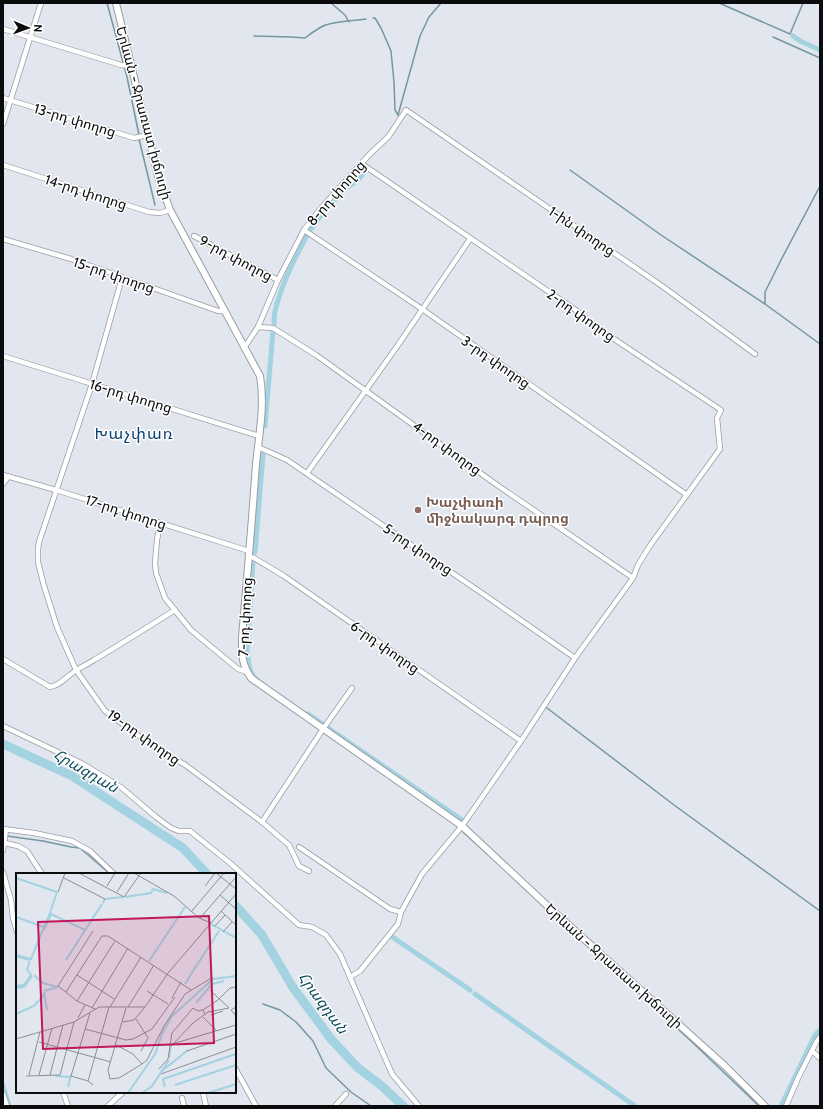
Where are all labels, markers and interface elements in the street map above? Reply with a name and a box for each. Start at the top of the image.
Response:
north arrow [8,8,48,48]
text: N [31,24,45,32]
street label: Երևան - Ջրառատ խճուղի [112,24,176,202]
street label: 13-րդ փողոց [32,99,118,141]
street label: 8-րդ փողոց [303,157,369,229]
street label: 14-րդ փողոց [43,170,129,214]
street label: 1-ին փողոց [545,202,619,260]
street label: 9-րդ փողոց [196,231,276,285]
street label: 15-րդ փողոց [71,253,157,297]
street label: 2-րդ փողոց [543,285,619,345]
street label: 3-րդ փողոց [458,332,534,392]
street label: 16-րդ փողոց [88,375,174,417]
street label: 4-րդ փողոց [409,417,485,479]
district label: Խաչփառ [94,424,174,443]
street label: 17-րդ փողոց [83,490,169,534]
place label: Խաչփառի միջնակարգ դպրոց [426,493,569,527]
marker: Խաչփառի միջնակարգ դպրոց [413,505,423,515]
street label: 5-րդ փողոց [380,519,456,579]
street label: 7-րդ փողոց [234,577,256,657]
street label: 6-րդ փողոց [347,617,423,677]
street label: 19-րդ փողոց [104,705,184,769]
water label: Հրազդան [50,745,122,797]
inset map [16,873,236,1093]
street label: Երևան - Ջրառատ խճուղի [541,899,687,1033]
water label: Հրազդան [295,969,352,1038]

